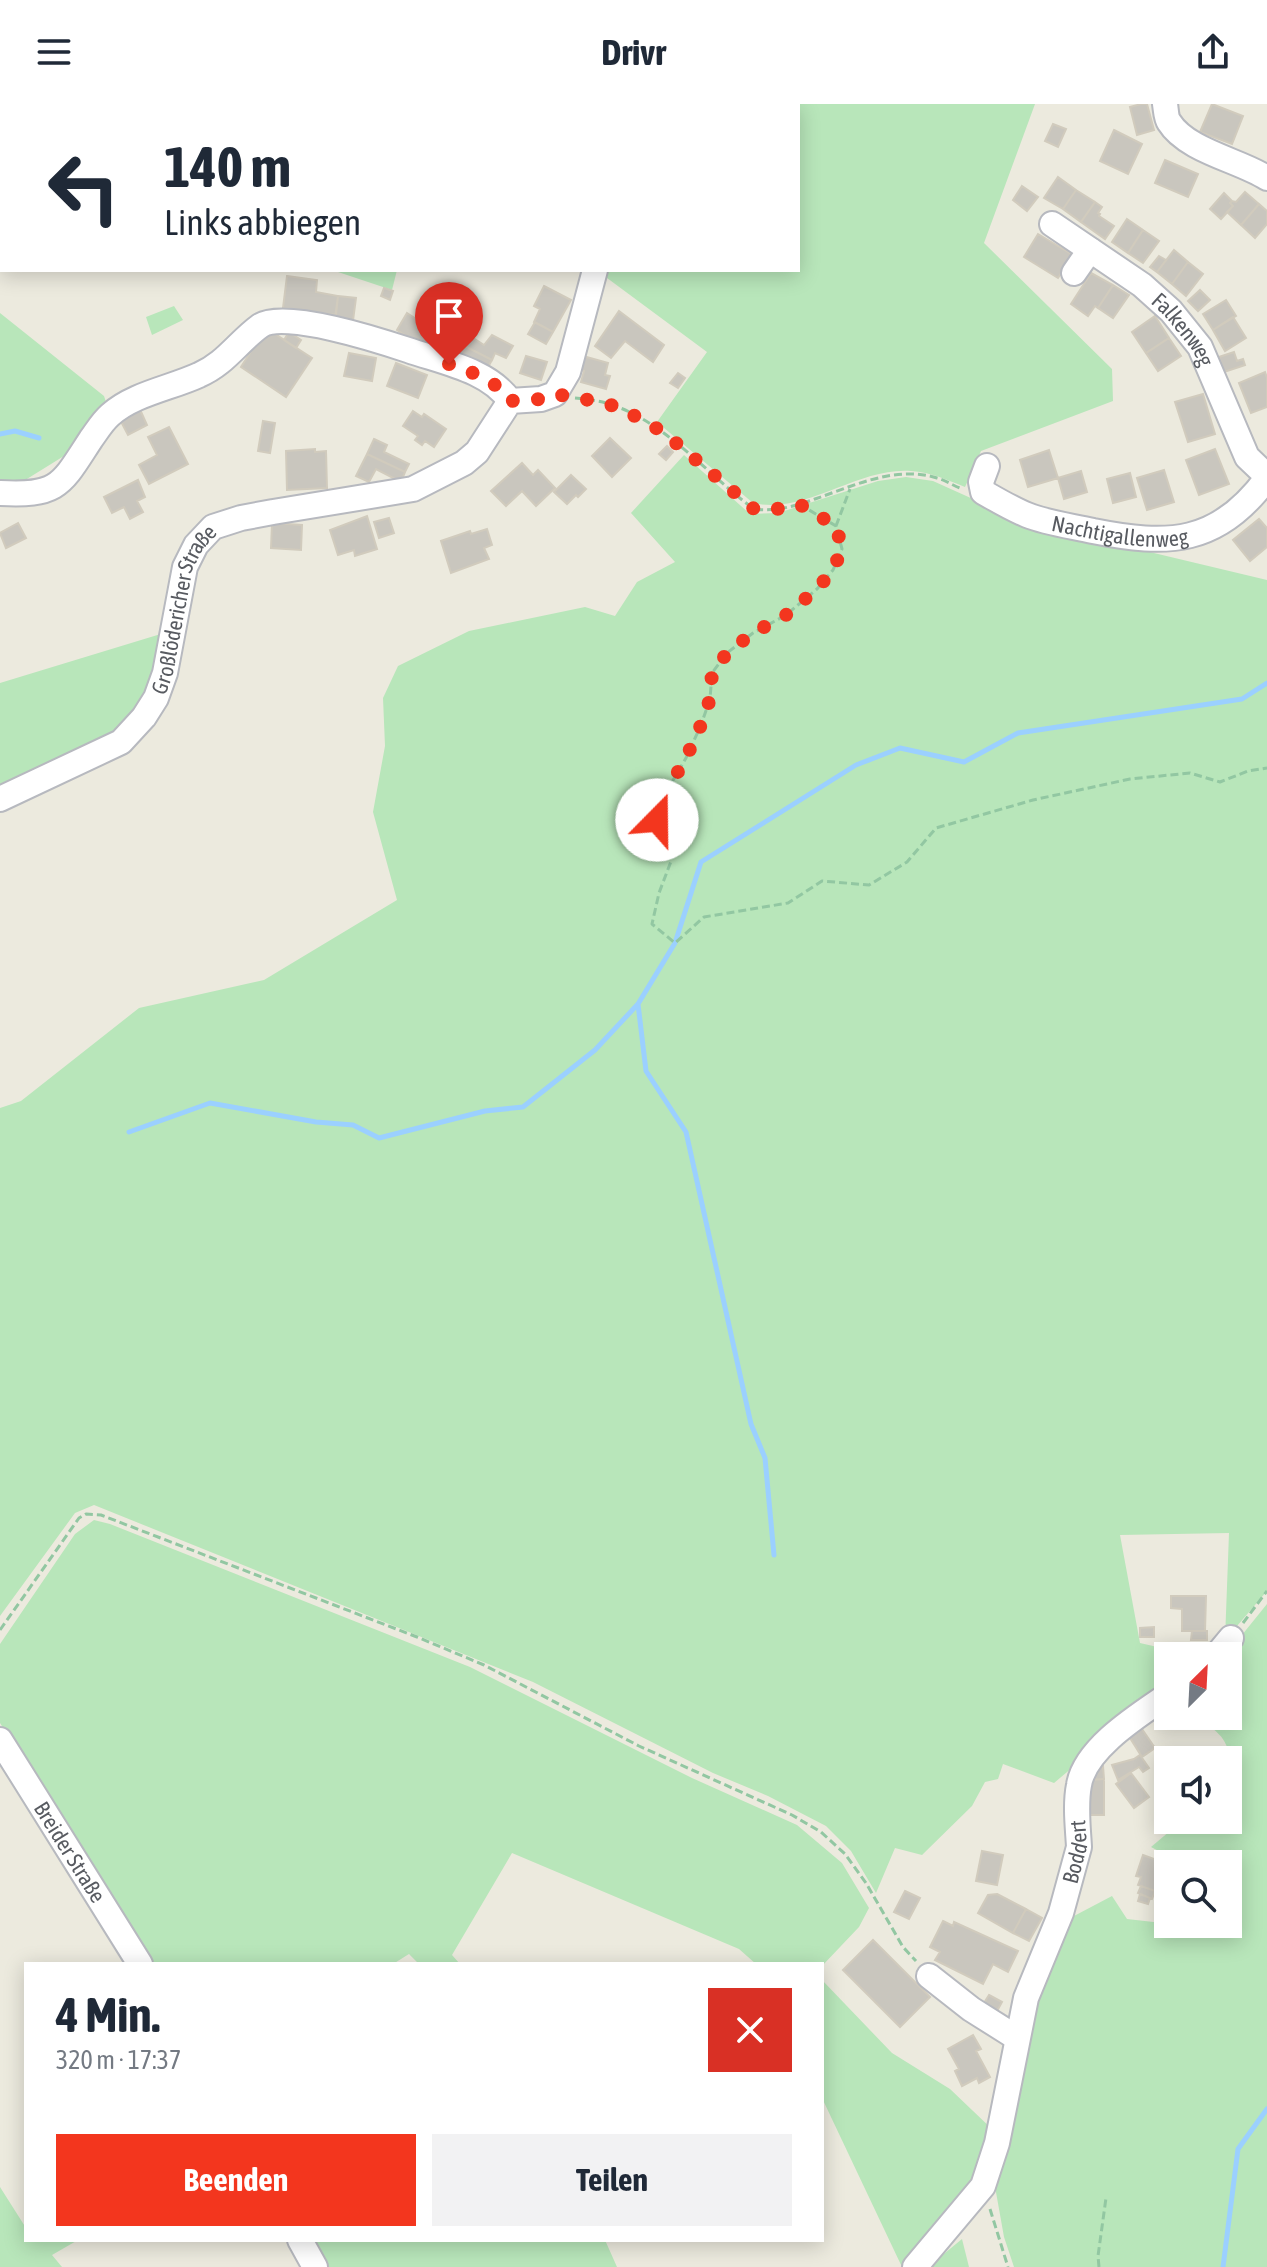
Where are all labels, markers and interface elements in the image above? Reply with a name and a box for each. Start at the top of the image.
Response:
icon: menu [32,30,76,74]
icon: share [1191,30,1235,74]
text: Drivr [601,31,666,73]
text: 140 m [164,135,291,199]
icon: left [32,136,136,240]
text: Links abbiegen [164,201,361,243]
pin [415,282,483,364]
street label: Falkenweg [1147,287,1220,371]
icon: arrive [427,294,471,338]
street label: Nachtigallenweg [1050,510,1191,552]
street label: Großlödericher Straße [145,519,222,698]
position arrow [615,778,699,862]
north arrow [1154,1642,1242,1730]
map controls [1154,1642,1242,1938]
button: sound [1154,1746,1242,1834]
street label: Breider Straße [29,1797,111,1907]
street label: Boddert [1057,1819,1093,1886]
button: search [1154,1850,1242,1938]
text: 4 Min. [56,1987,160,2042]
button: close [708,1988,792,2072]
text: 320 m · 17:37 [56,2045,181,2075]
button: Beenden [56,2134,416,2226]
button: Teilen [432,2134,792,2226]

